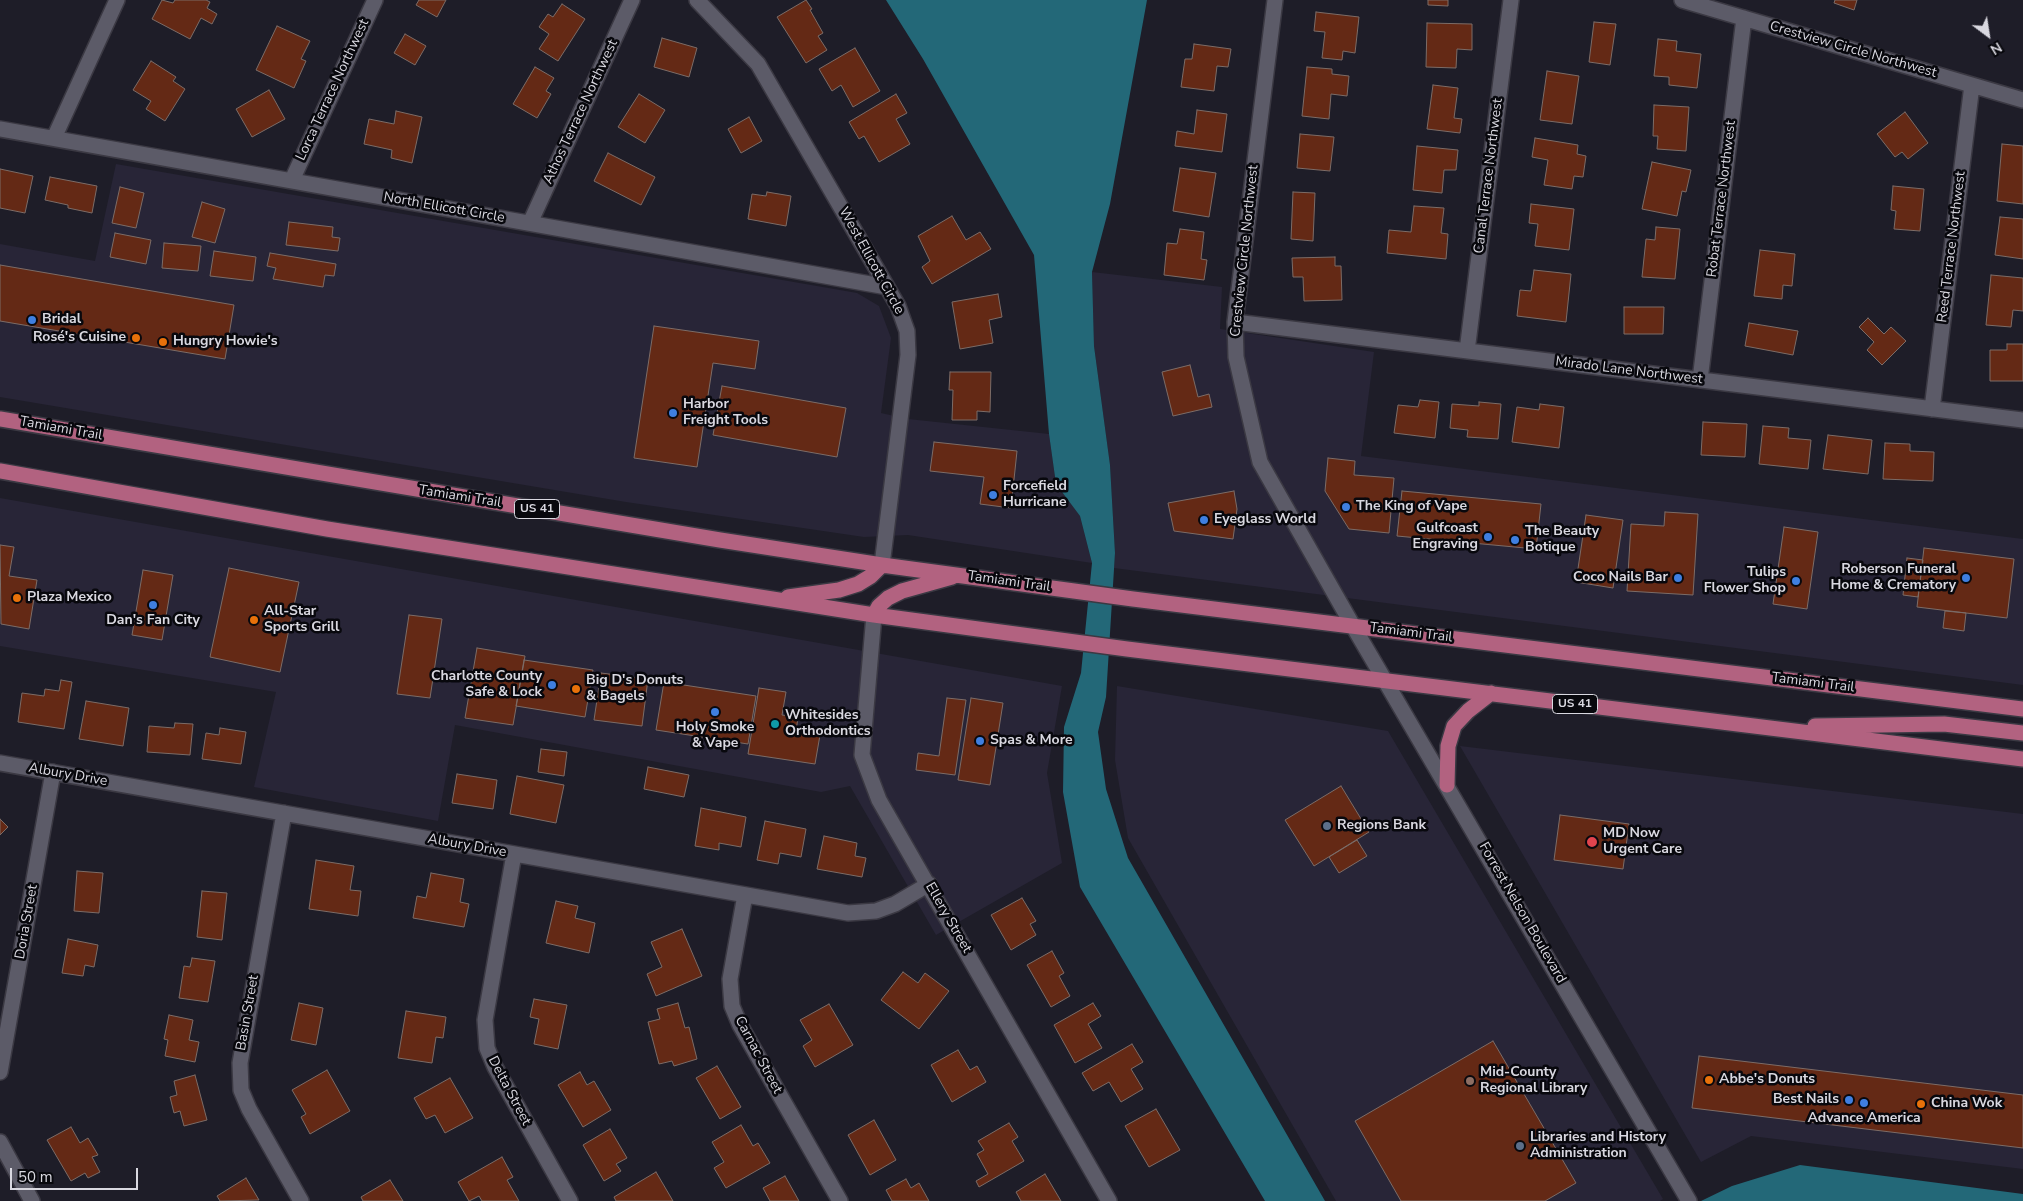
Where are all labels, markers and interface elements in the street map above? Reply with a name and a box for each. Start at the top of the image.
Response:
north arrow [1963,10,2013,60]
street label: Lorca Terrace Northwest [293,17,373,163]
street label: Crestview Circle Northwest [1768,18,1938,82]
street label: Athos Terrace Northwest [540,37,622,187]
text: N [1987,37,2005,59]
street label: Canal Terrace Northwest [1471,97,1507,255]
street label: Robat Terrace Northwest [1704,120,1740,278]
street label: Crestview Circle Northwest [1228,164,1262,338]
street label: Reed Terrace Northwest [1934,170,1970,324]
street label: North Ellicott Circle [382,189,506,227]
street label: West Ellicott Circle [835,205,907,317]
place label: Bridal [42,312,81,328]
marker: Bridal [26,314,38,326]
place label: Rosé's Cuisine [33,330,126,346]
marker: Rosé's Cuisine [130,332,142,344]
place label: Hungry Howie's [173,334,278,350]
marker: Hungry Howie's [157,336,169,348]
street label: Mirado Lane Northwest [1554,354,1704,388]
place label: Harbor Freight Tools [683,397,768,430]
marker: Harbor Freight Tools [667,407,679,419]
street label: Tamiami Trail [18,413,104,445]
place label: Forcefield Hurricane [1003,479,1067,512]
street label: Tamiami Trail [418,482,502,512]
marker: Forcefield Hurricane [987,489,999,501]
road number: US 41 [514,499,560,518]
place label: The King of Vape [1356,499,1467,515]
marker: The King of Vape [1340,501,1352,513]
place label: Eyeglass World [1214,512,1316,528]
marker: Eyeglass World [1198,514,1210,526]
place label: Gulfcoast Engraving [1412,521,1478,554]
place label: The Beauty Botique [1525,524,1599,556]
marker: Gulfcoast Engraving [1482,531,1494,543]
marker: The Beauty Botique [1509,534,1521,546]
place label: Roberson Funeral Home & Crematory [1830,562,1956,594]
place label: Tulips Flower Shop [1704,565,1786,598]
street label: Tamiami Trail [967,568,1051,596]
place label: Coco Nails Bar [1573,570,1668,586]
marker: Coco Nails Bar [1672,572,1684,584]
marker: Roberson Funeral Home & Crematory [1960,572,1972,584]
marker: Tulips Flower Shop [1790,575,1802,587]
place label: Plaza Mexico [27,590,112,606]
marker: Plaza Mexico [11,592,23,604]
marker: Dan's Fan City [147,599,159,611]
place label: All-Star Sports Grill [264,604,339,636]
place label: Dan's Fan City [106,613,200,629]
marker: All-Star Sports Grill [248,614,260,626]
street label: Tamiami Trail [1369,620,1453,646]
place label: Charlotte County Safe & Lock [431,669,542,702]
street label: Tamiami Trail [1771,670,1855,696]
place label: Big D's Donuts & Bagels [586,673,683,706]
marker: Charlotte County Safe & Lock [546,679,558,691]
marker: Big D's Donuts & Bagels [570,683,582,695]
road number: US 41 [1552,694,1598,714]
marker: Holy Smoke & Vape [709,706,721,718]
place label: Whitesides Orthodontics [785,708,871,740]
marker: Whitesides Orthodontics [769,718,781,730]
place label: Holy Smoke & Vape [676,720,754,752]
place label: Spas & More [990,733,1073,749]
marker: Spas & More [974,735,986,747]
street label: Albury Drive [27,760,109,790]
place label: Regions Bank [1337,818,1426,834]
marker: Regions Bank [1321,820,1333,832]
place label: MD Now Urgent Care [1603,826,1682,859]
street label: Albury Drive [426,831,508,861]
marker: MD Now Urgent Care [1585,835,1599,849]
street label: Forrest Nelson Boulevard [1475,840,1569,986]
street label: Ellery Street [921,880,975,956]
street label: Doria Street [12,883,42,961]
street label: Basin Street [233,974,263,1052]
street label: Carnac Street [731,1013,785,1097]
street label: Delta Street [484,1054,534,1128]
place label: Mid-County Regional Library [1480,1065,1587,1098]
place label: Abbe's Donuts [1719,1072,1815,1088]
marker: Abbe's Donuts [1703,1074,1715,1086]
marker: Mid-County Regional Library [1464,1075,1476,1087]
place label: Best Nails [1773,1092,1839,1108]
marker: Best Nails [1843,1094,1855,1106]
place label: China Wok [1931,1096,2002,1112]
marker: Advance America [1858,1097,1870,1109]
marker: China Wok [1915,1098,1927,1110]
place label: Advance America [1807,1111,1921,1127]
place label: Libraries and History Administration [1530,1130,1666,1162]
marker: Libraries and History Administration [1514,1140,1526,1152]
scale bar [12,1158,140,1190]
text: 50 m [18,1167,53,1187]

